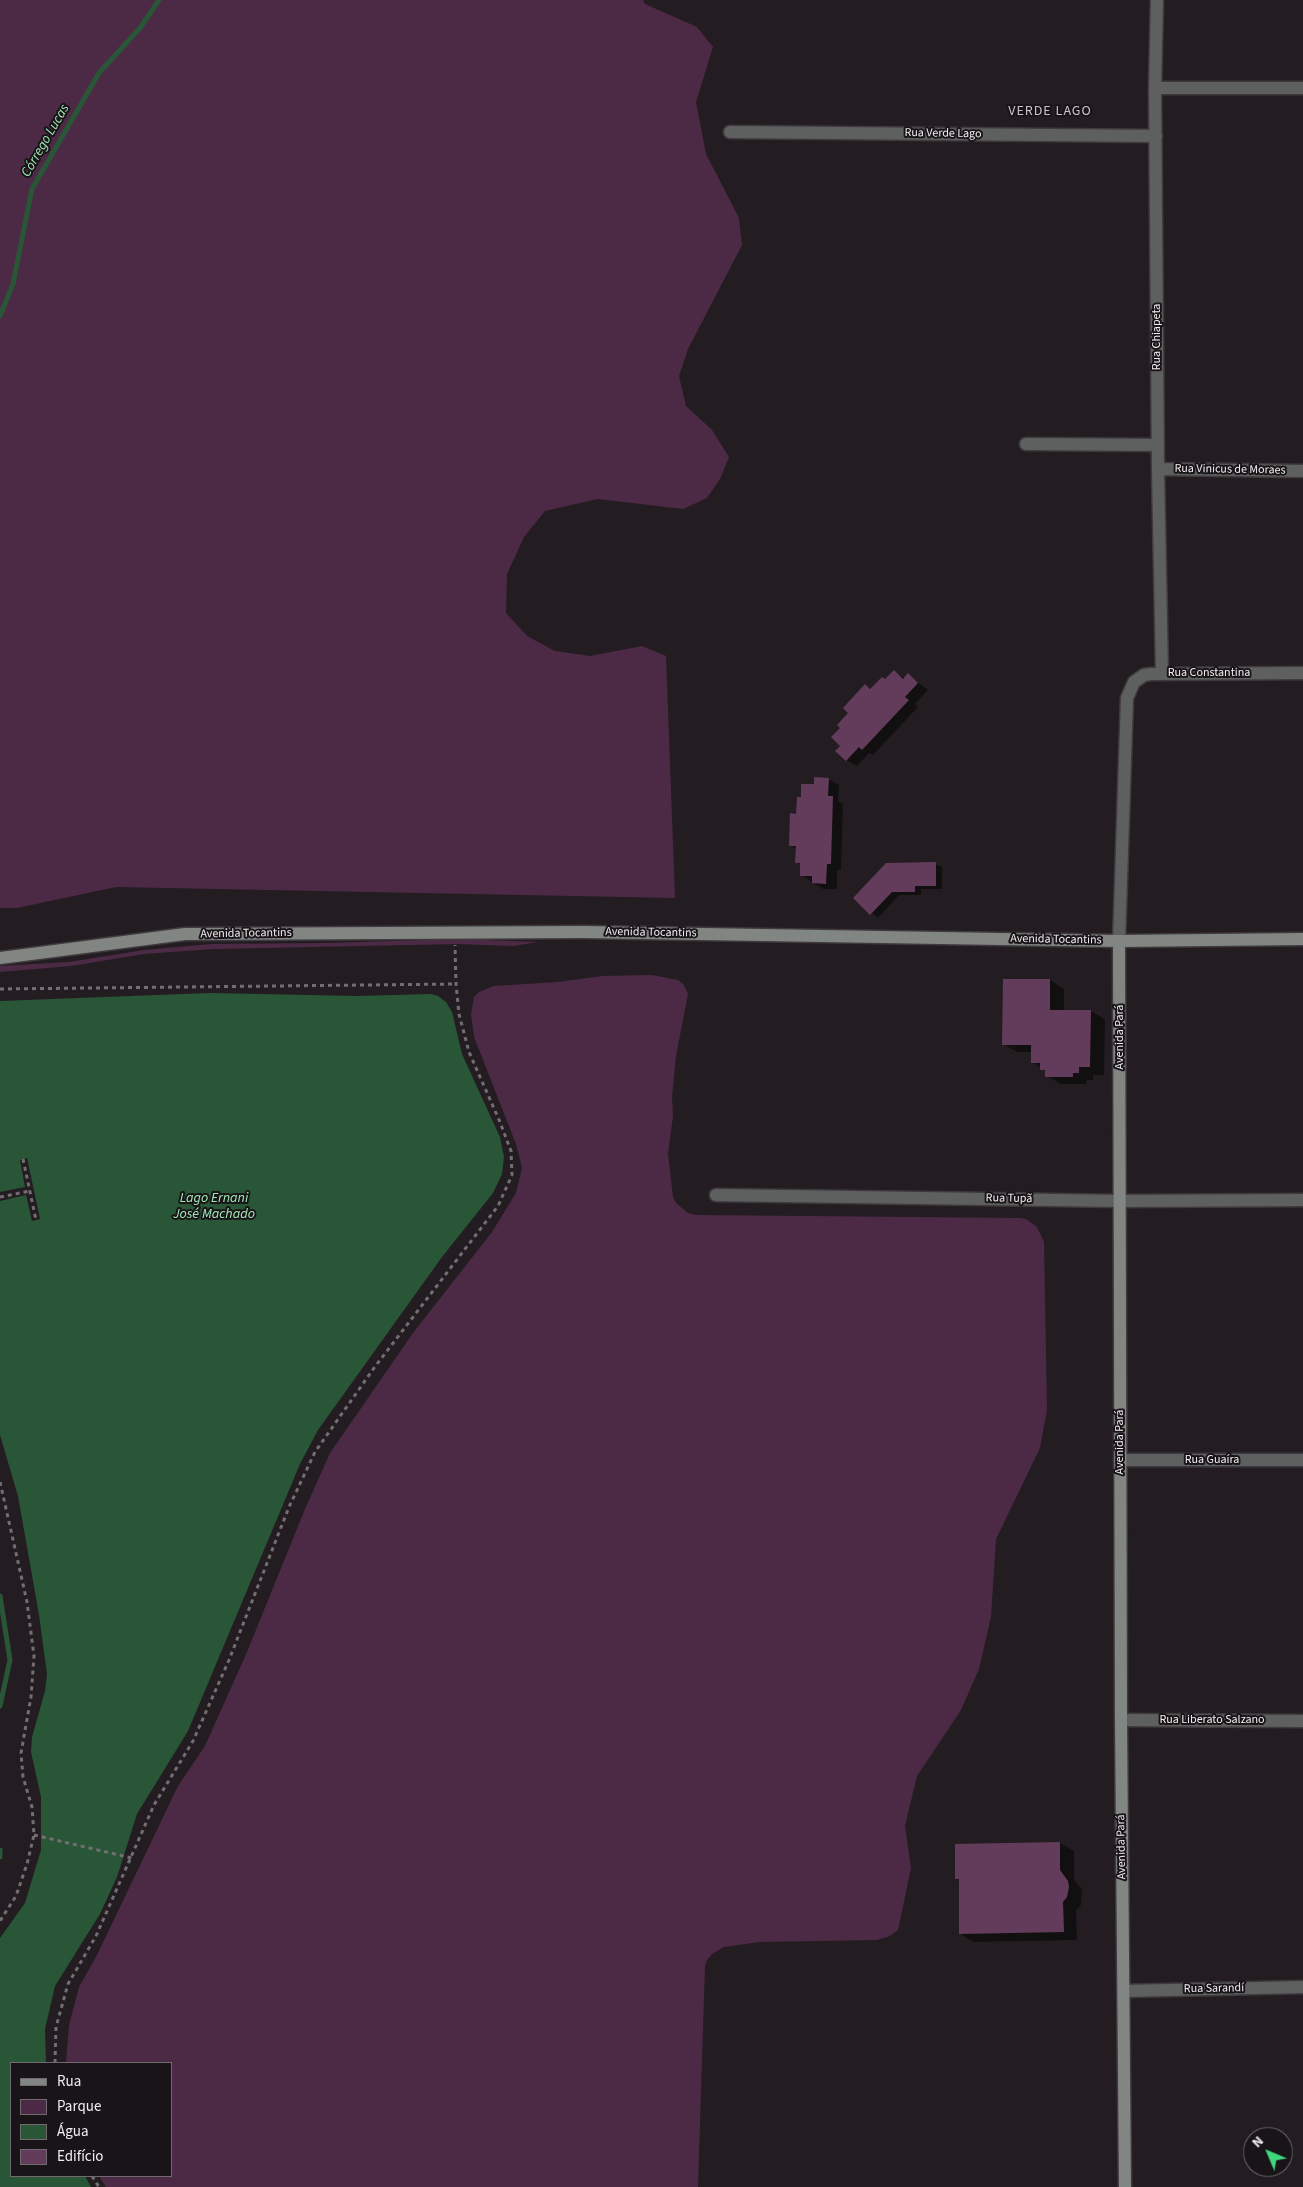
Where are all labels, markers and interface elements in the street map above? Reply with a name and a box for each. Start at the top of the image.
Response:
water label: Córrego Lucas [18,102,74,180]
district label: VERDE LAGO [1007,104,1093,120]
street label: Rua Verde Lago [904,126,982,142]
street label: Rua Chiapeta [1150,304,1164,370]
street label: Rua Vinicus de Moraes [1174,462,1286,478]
street label: Rua Constantina [1168,666,1250,680]
street label: Avenida Tocantins [605,925,697,941]
street label: Avenida Tocantins [200,926,292,942]
street label: Avenida Tocantins [1010,932,1102,948]
street label: Avenida Pará [1113,1005,1127,1069]
water label: Lago Ernani José Machado [173,1191,255,1224]
street label: Rua Tupã [986,1191,1032,1207]
street label: Avenida Pará [1113,1410,1127,1474]
street label: Rua Guaíra [1185,1453,1239,1467]
street label: Rua Liberato Salzano [1159,1713,1265,1727]
street label: Avenida Pará [1114,1814,1130,1880]
street label: Rua Sarandí [1184,1981,1244,1997]
legend [10,2062,172,2177]
text: Rua [57,2071,81,2092]
text: Parque [57,2096,101,2117]
text: Água [57,2121,88,2142]
north arrow [1243,2127,1293,2177]
text: N [1248,2132,1268,2152]
text: Edifício [57,2146,104,2167]

